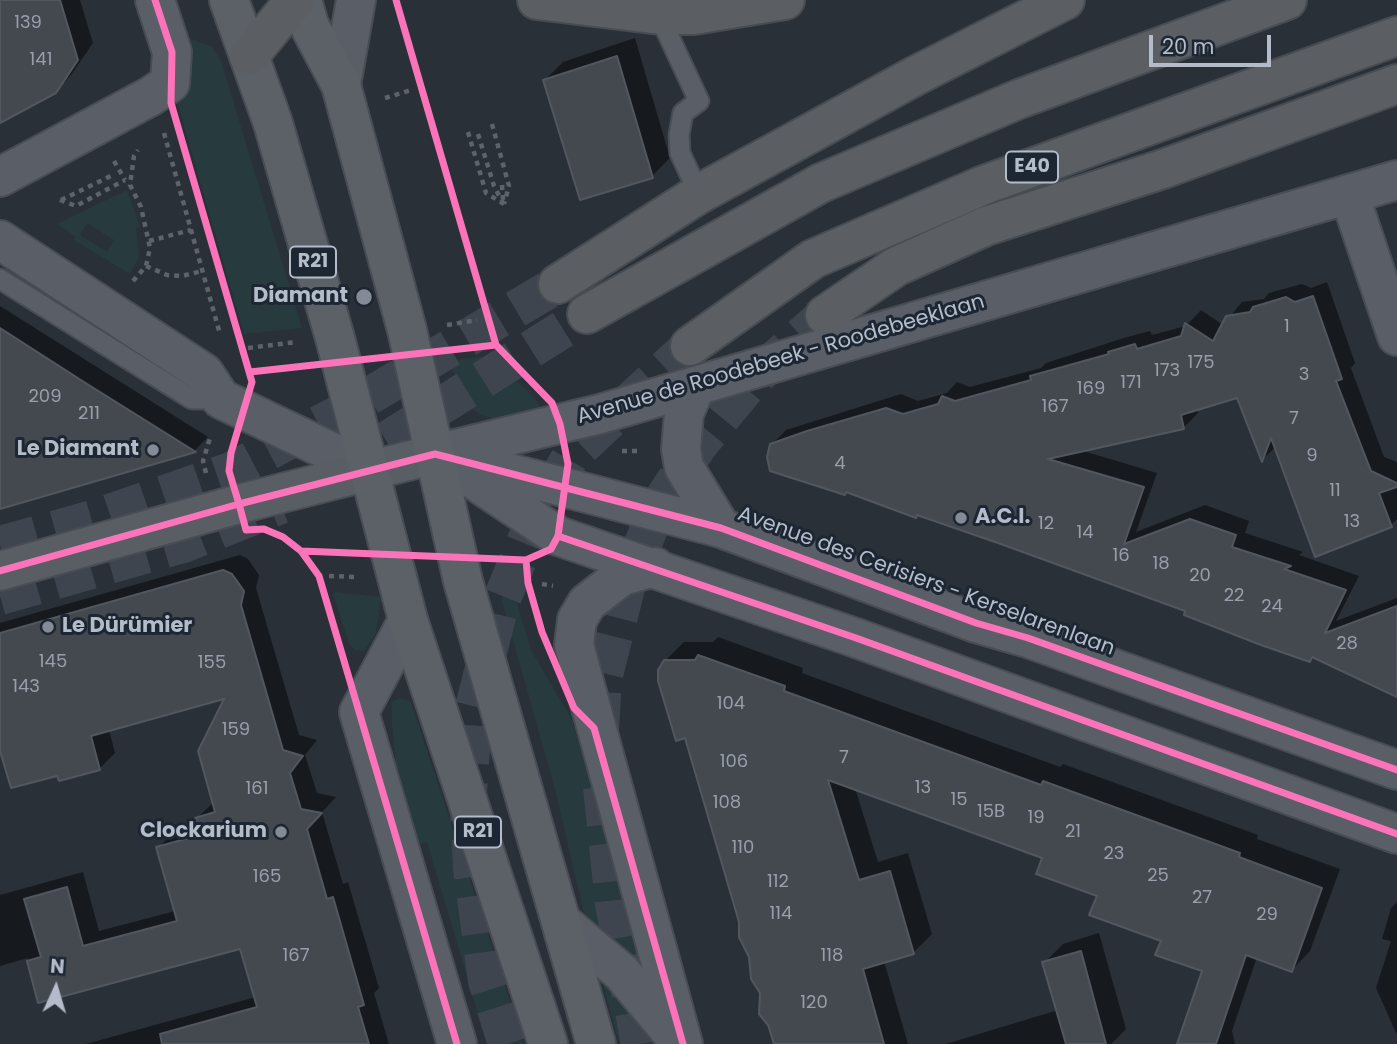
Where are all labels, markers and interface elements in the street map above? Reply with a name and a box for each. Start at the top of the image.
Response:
house number: 139 [14,12,42,34]
scale bar [1152,21,1274,65]
text: 20 m [1162,32,1215,61]
house number: 141 [30,49,52,71]
road number: E40 [1006,152,1058,182]
road number: R21 [290,246,336,278]
place label: Diamant [253,284,348,310]
marker: Diamant [354,287,374,307]
street label: Avenue de Roodebeek - Roodebeeklaan [574,290,988,430]
house number: 1 [1284,316,1290,338]
house number: 175 [1188,352,1214,374]
house number: 173 [1154,360,1180,382]
house number: 3 [1299,364,1309,386]
house number: 171 [1120,372,1142,394]
house number: 169 [1077,378,1105,400]
house number: 209 [29,386,61,408]
house number: 167 [1041,396,1069,418]
house number: 211 [78,403,100,425]
house number: 7 [1289,408,1299,430]
place label: Le Diamant [17,437,139,463]
marker: Le Diamant [145,442,161,458]
house number: 9 [1306,445,1318,467]
house number: 4 [834,453,846,475]
house number: 11 [1329,480,1341,502]
street label: Avenue des Cerisiers - Kerselarenlaan [734,502,1118,662]
place label: A.C.I. [975,505,1030,531]
marker: A.C.I. [953,510,969,526]
house number: 13 [1344,511,1360,533]
house number: 12 [1038,513,1054,535]
house number: 14 [1076,522,1094,544]
house number: 16 [1112,545,1130,567]
house number: 18 [1152,553,1170,575]
house number: 20 [1189,565,1211,587]
house number: 22 [1224,585,1244,607]
house number: 24 [1261,596,1283,618]
place label: Le Dürümier [62,614,192,640]
marker: Le Dürümier [40,619,56,635]
house number: 28 [1336,633,1358,655]
house number: 145 [39,651,67,673]
house number: 155 [198,652,226,674]
house number: 143 [12,676,40,698]
house number: 104 [717,693,745,715]
house number: 159 [222,719,250,741]
house number: 7 [839,747,849,769]
house number: 106 [720,751,748,773]
house number: 13 [915,777,931,799]
house number: 161 [246,778,268,800]
house number: 15 [950,789,968,811]
house number: 108 [713,792,741,814]
house number: 15B [977,801,1005,823]
house number: 19 [1027,807,1045,829]
road number: R21 [455,817,501,848]
place label: Clockarium [140,819,267,845]
house number: 21 [1065,821,1081,843]
marker: Clockarium [273,824,289,840]
house number: 110 [732,837,754,859]
house number: 23 [1104,843,1124,865]
house number: 25 [1147,865,1169,887]
house number: 165 [253,866,281,888]
house number: 112 [767,871,789,893]
house number: 27 [1192,887,1212,909]
house number: 114 [770,903,792,925]
house number: 29 [1256,904,1278,926]
house number: 167 [282,945,310,967]
house number: 118 [821,945,843,967]
north arrow [21,953,91,1023]
text: N [49,953,66,981]
house number: 120 [800,992,828,1014]

